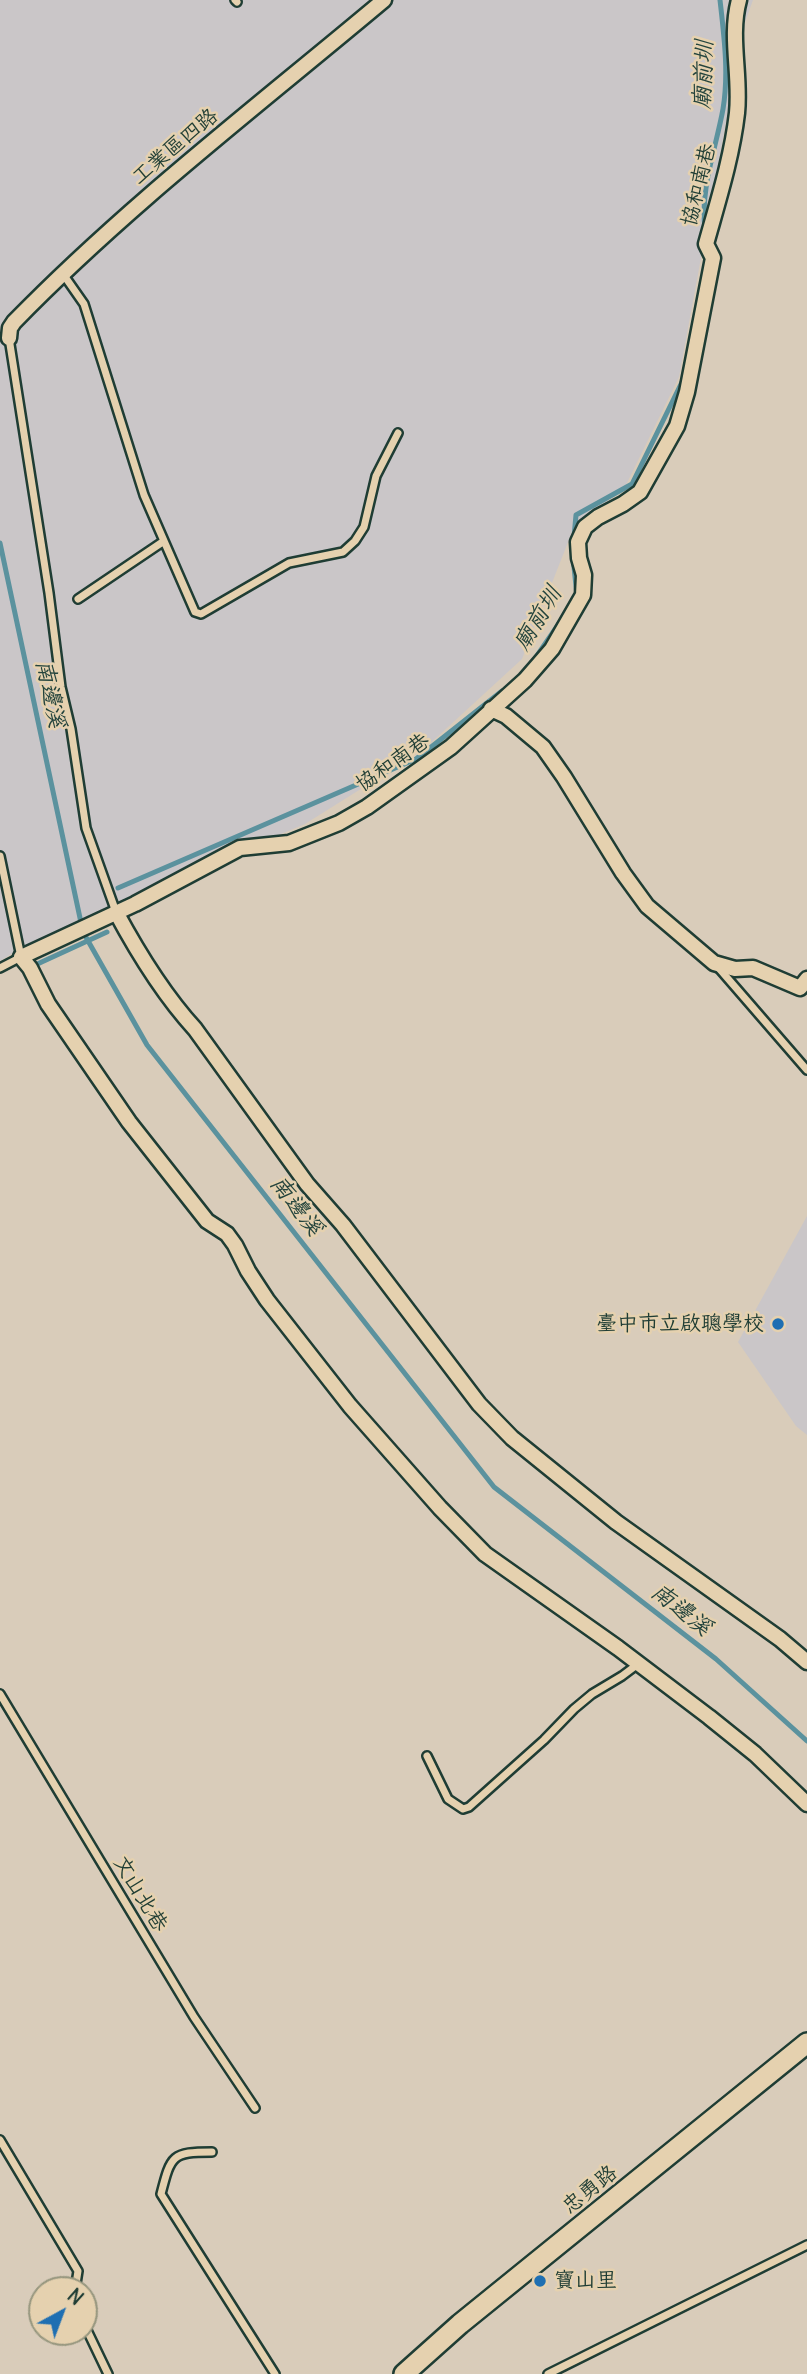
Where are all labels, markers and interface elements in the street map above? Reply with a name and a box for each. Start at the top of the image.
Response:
water label: 廟前圳 [689,40,719,110]
street label: 工業區四路 [127,104,223,190]
street label: 協和南巷 [677,141,721,229]
water label: 廟前圳 [508,582,568,656]
water label: 南邊溪 [29,657,71,731]
street label: 協和南巷 [351,729,435,797]
water label: 南邊溪 [264,1170,328,1242]
place label: 臺中市立啟聰學校 [596,1311,764,1337]
marker: 臺中市立啟聰學校 [770,1316,786,1332]
water label: 南邊溪 [645,1578,717,1642]
street label: 文山北巷 [108,1852,172,1936]
street label: 忠勇路 [558,2160,622,2220]
place label: 寶山里 [554,2268,617,2294]
marker: 寶山里 [532,2273,548,2289]
north arrow [28,2276,98,2346]
text: N [63,2283,88,2310]

